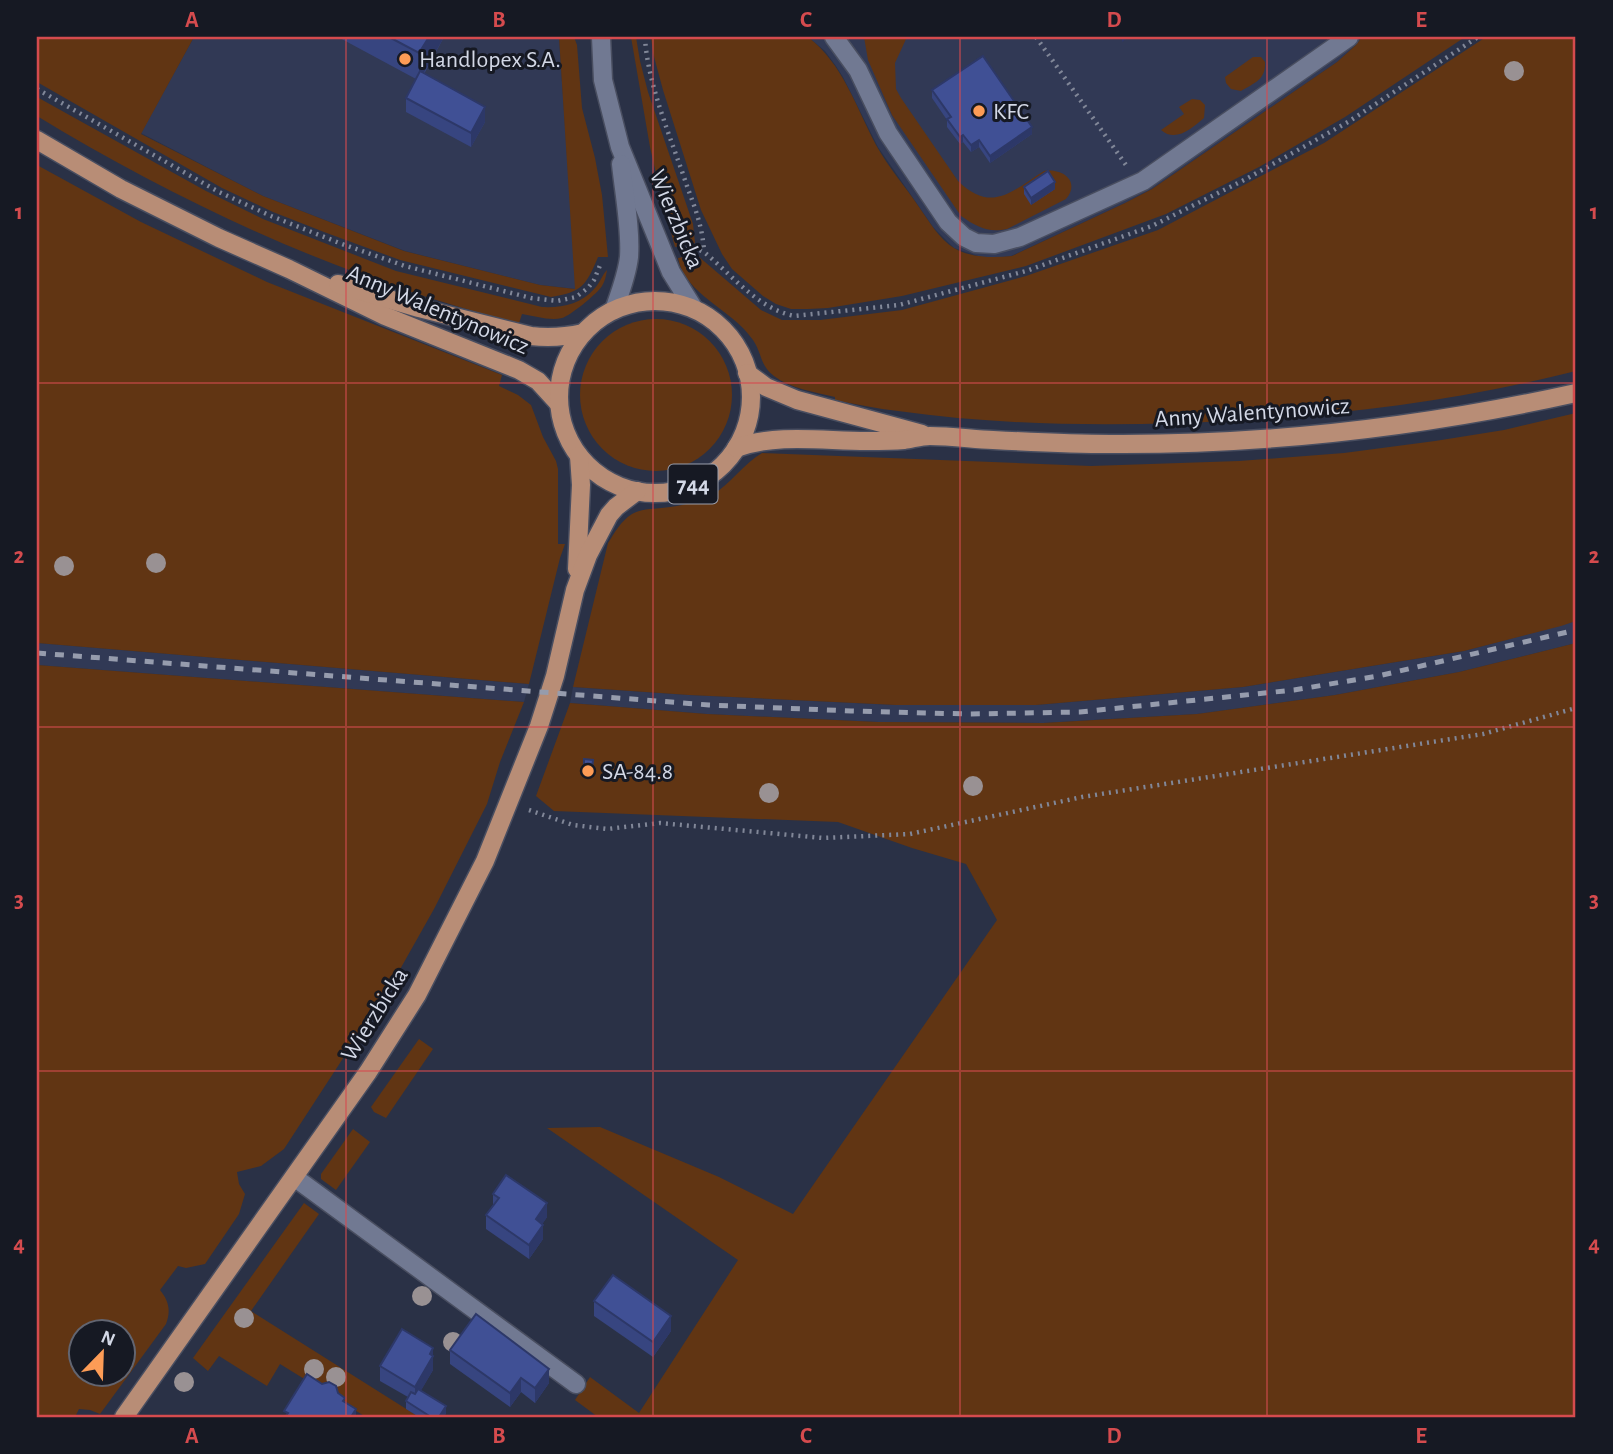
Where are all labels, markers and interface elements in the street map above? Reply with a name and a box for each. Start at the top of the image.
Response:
text: A [185,9,199,32]
text: B [492,9,506,32]
text: C [800,9,812,32]
text: D [1106,9,1122,32]
text: E [1415,9,1427,32]
place label: Handlopex S.A. [419,48,561,72]
marker: Handlopex S.A. [397,51,413,67]
place label: KFC [993,100,1029,124]
marker: KFC [971,103,987,119]
street label: Wierzbicka [645,166,708,272]
text: 1 [15,201,23,224]
text: 1 [1590,201,1598,224]
street label: Anny Walentynowicz [343,261,532,359]
street label: Anny Walentynowicz [1154,394,1350,432]
road number: 744 [668,464,718,504]
text: 2 [14,545,25,568]
text: 2 [1589,545,1600,568]
place label: SA-84.8 [602,760,673,784]
marker: SA-84.8 [580,763,596,779]
text: 3 [14,889,24,912]
text: 3 [1589,889,1599,912]
street label: Wierzbicka [337,964,413,1065]
text: 4 [13,1233,25,1256]
text: 4 [1588,1233,1600,1256]
north arrow [66,1318,136,1388]
text: N [98,1327,118,1350]
text: A [185,1425,199,1448]
text: B [492,1425,506,1448]
text: C [800,1425,812,1448]
text: D [1106,1425,1122,1448]
text: E [1415,1425,1427,1448]

